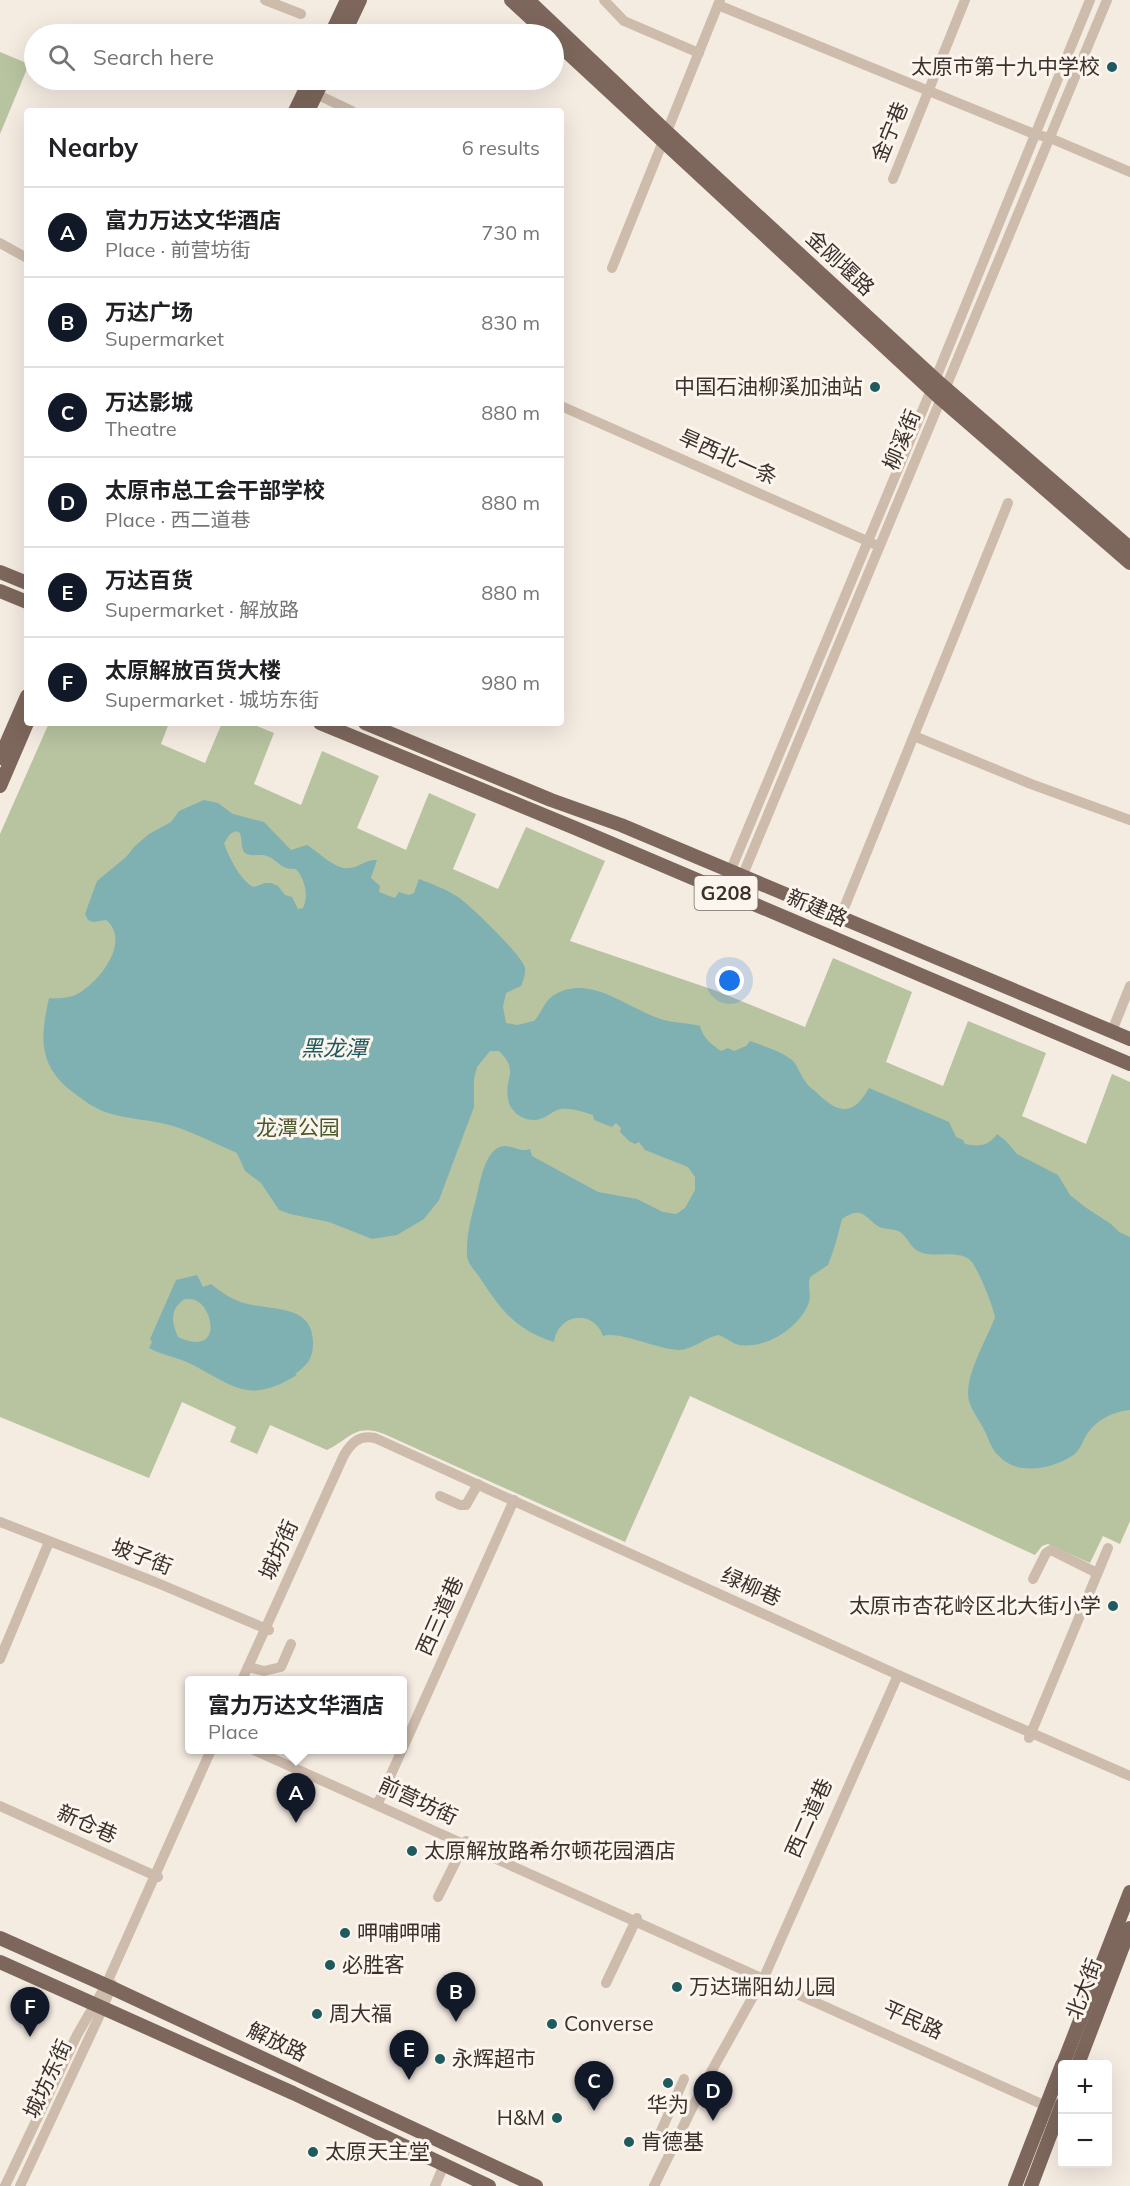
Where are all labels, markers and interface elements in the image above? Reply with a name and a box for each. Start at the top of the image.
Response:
search box [24,24,564,90]
icon: search [45,41,78,74]
text: Search here [93,43,214,71]
place label: 太原市第十九中学校 [911,53,1100,79]
marker: 太原市第十九中学校 [1105,60,1119,74]
street label: 金宁巷 [865,98,913,166]
text: Nearby [48,131,138,164]
text: 6 results [462,135,540,160]
text: 富力万达文华酒店 [105,206,281,234]
text: A [60,220,75,245]
text: 730 m [481,220,540,245]
street label: 金刚堰路 [801,224,880,300]
text: Place · 前营坊街 [105,237,250,262]
text: 万达广场 [105,298,193,326]
text: B [61,310,74,335]
text: 830 m [481,310,540,335]
text: Supermarket [105,326,224,351]
place label: 中国石油柳溪加油站 [674,373,863,399]
marker: 中国石油柳溪加油站 [868,380,882,394]
text: 万达影城 [105,388,193,416]
text: C [61,400,74,425]
text: 880 m [481,400,540,425]
street label: 柳溪街 [877,406,925,474]
text: Theatre [105,416,177,441]
street label: 旱西北一条 [675,423,782,489]
text: 太原市总工会干部学校 [105,476,325,504]
text: D [60,490,75,515]
text: 880 m [481,490,540,515]
text: Place · 西二道巷 [105,507,250,532]
text: 万达百货 [105,566,193,594]
text: E [62,580,73,605]
text: 880 m [481,580,540,605]
text: Supermarket · 解放路 [105,597,299,622]
text: 太原解放百货大楼 [105,656,281,684]
text: F [62,670,73,695]
text: 980 m [481,670,540,695]
text: Supermarket · 城坊东街 [105,687,319,712]
road number: G208 [694,876,758,910]
street label: 新建路 [783,883,851,931]
your location [715,966,744,995]
water label: 黑龙潭 [301,1034,371,1062]
park label: 龙潭公园 [256,1114,340,1140]
street label: 城坊街 [253,1516,303,1584]
street label: 坡子街 [108,1533,176,1579]
street label: 绿柳巷 [717,1561,785,1611]
street label: 西三道巷 [410,1572,468,1659]
place label: 太原市杏花岭区北大街小学 [849,1592,1101,1618]
marker: 太原市杏花岭区北大街小学 [1106,1599,1120,1613]
popup [185,1676,407,1754]
text: 富力万达文华酒店 [208,1691,384,1719]
text: Place [208,1719,258,1744]
street label: 前营坊街 [375,1771,462,1830]
pin: A [276,1774,316,1823]
street label: 西二道巷 [779,1774,837,1861]
street label: 新仓巷 [53,1798,121,1848]
place label: 太原解放路希尔顿花园酒店 [424,1837,676,1863]
marker: 太原解放路希尔顿花园酒店 [405,1844,419,1858]
place label: 呷哺呷哺 [357,1919,441,1945]
marker: 呷哺呷哺 [338,1926,352,1940]
place label: 必胜客 [342,1951,405,1977]
street label: 北大街 [1060,1955,1106,2023]
marker: 必胜客 [323,1958,337,1972]
pin: B [436,1972,476,2022]
place label: 万达瑞阳幼儿园 [689,1973,836,1999]
marker: 万达瑞阳幼儿园 [670,1980,684,1994]
pin: F [10,1988,50,2037]
street label: 平民路 [879,1994,947,2044]
place label: 周大福 [329,2000,392,2026]
marker: 周大福 [310,2007,324,2021]
place label: Converse [564,2010,654,2036]
street label: 解放路 [243,2016,311,2066]
marker: Converse [545,2017,559,2031]
pin: E [390,2030,428,2080]
street label: 城坊东街 [18,2035,77,2122]
place label: 永辉超市 [452,2045,536,2071]
marker: 永辉超市 [433,2052,447,2066]
map controls [1058,2060,1112,2168]
button: + [1058,2060,1112,2114]
pin: C [574,2062,614,2111]
pin: D [694,2072,732,2121]
marker: 华为 [661,2076,675,2090]
place label: 华为 [647,2091,689,2117]
place label: H&M [497,2104,545,2130]
marker: H&M [550,2111,564,2125]
button: − [1058,2114,1112,2168]
place label: 肯德基 [641,2128,704,2154]
marker: 肯德基 [622,2135,636,2149]
place label: 太原天主堂 [325,2138,430,2164]
marker: 太原天主堂 [306,2145,320,2159]

